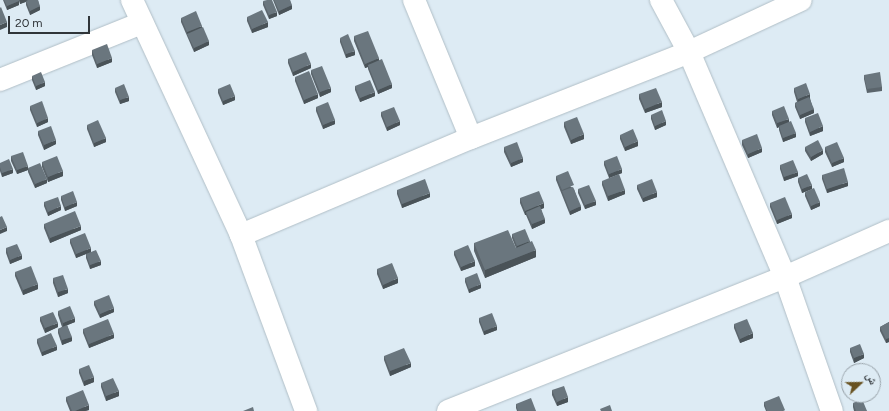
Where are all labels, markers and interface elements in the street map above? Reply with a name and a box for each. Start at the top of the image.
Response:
scale bar [10,8,92,34]
text: 20 m [15,16,43,30]
north arrow [841,363,881,403]
text: ش [863,371,880,387]

